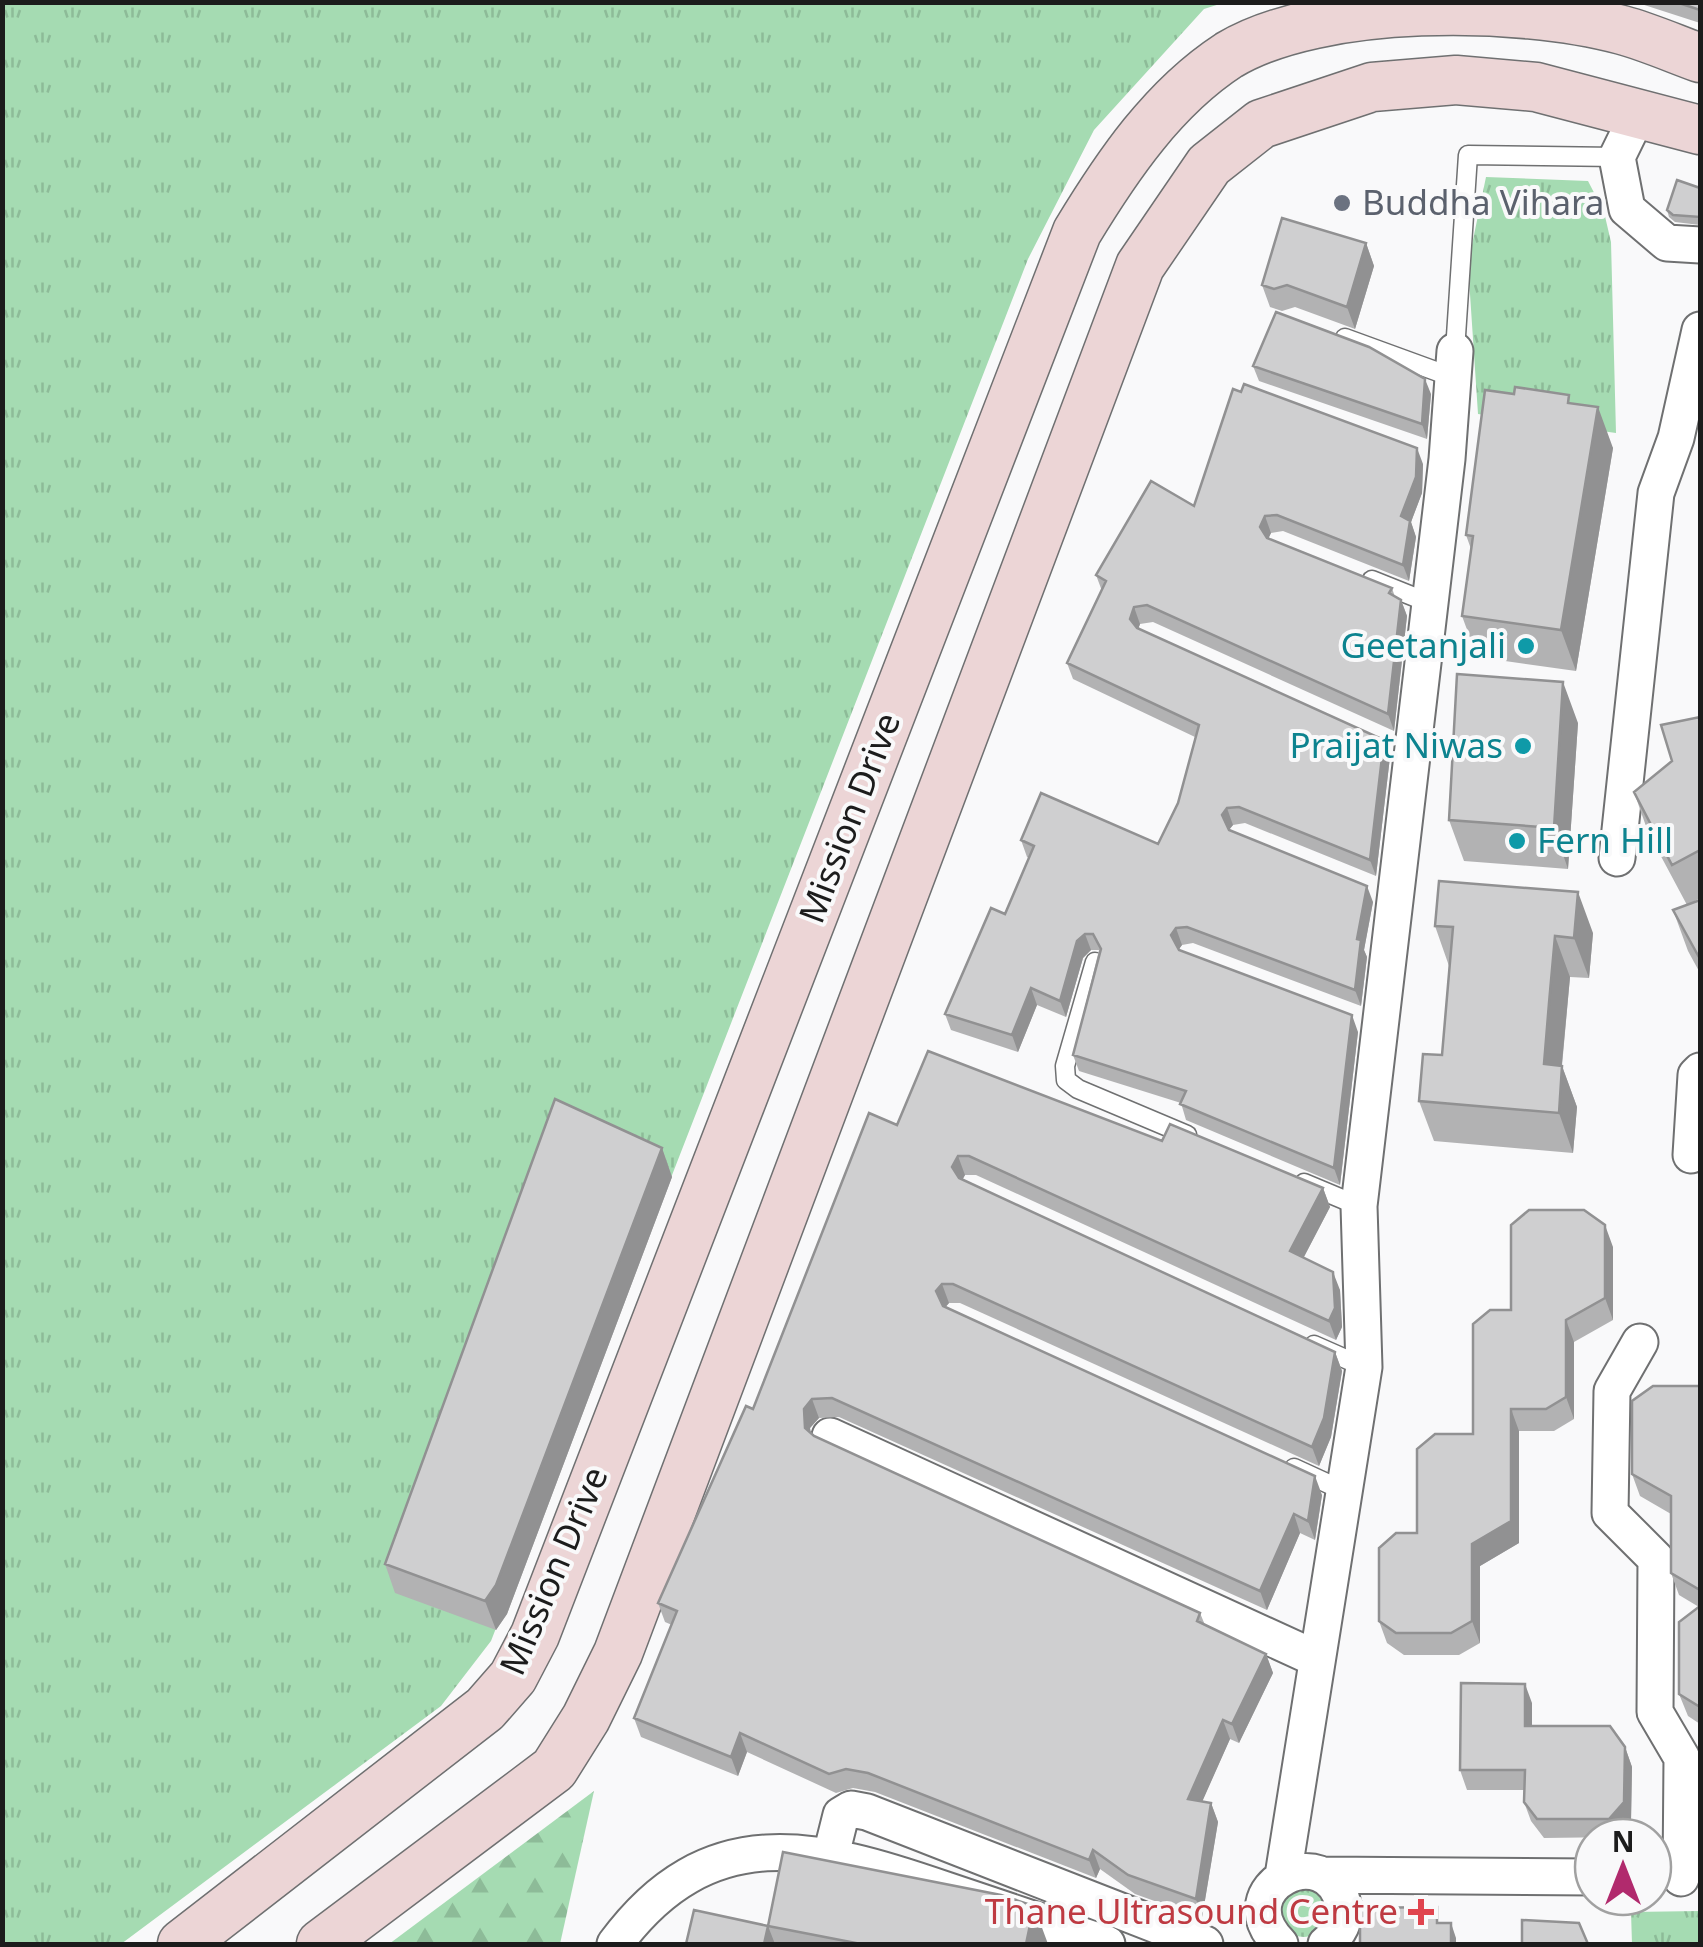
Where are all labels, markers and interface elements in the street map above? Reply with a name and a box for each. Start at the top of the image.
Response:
place label: Buddha Vihara [1362,178,1604,225]
marker: Buddha Vihara [1331,192,1353,214]
place label: Geetanjali [1340,621,1506,668]
marker: Geetanjali [1515,635,1537,657]
street label: Mission Drive [787,706,910,929]
place label: Praijat Niwas [1289,721,1503,768]
marker: Praijat Niwas [1512,735,1534,757]
place label: Fern Hill [1537,816,1673,863]
marker: Fern Hill [1506,830,1528,852]
street label: Mission Drive [488,1459,618,1682]
north arrow [1573,1817,1673,1917]
text: N [1612,1822,1634,1860]
place label: Thane Ultrasound Centre [985,1887,1398,1934]
marker: Thane Ultrasound Centre [1408,1899,1434,1925]

